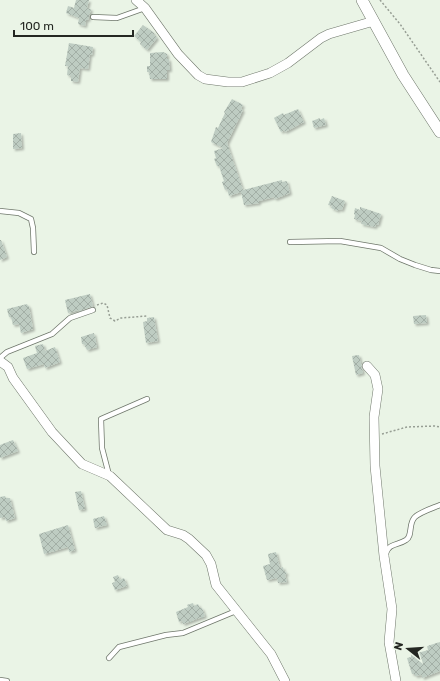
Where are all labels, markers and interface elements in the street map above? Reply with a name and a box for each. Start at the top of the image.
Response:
scale bar [14,12,133,38]
text: 100 m [20,19,54,33]
north arrow [388,629,428,669]
text: N [392,640,406,652]

